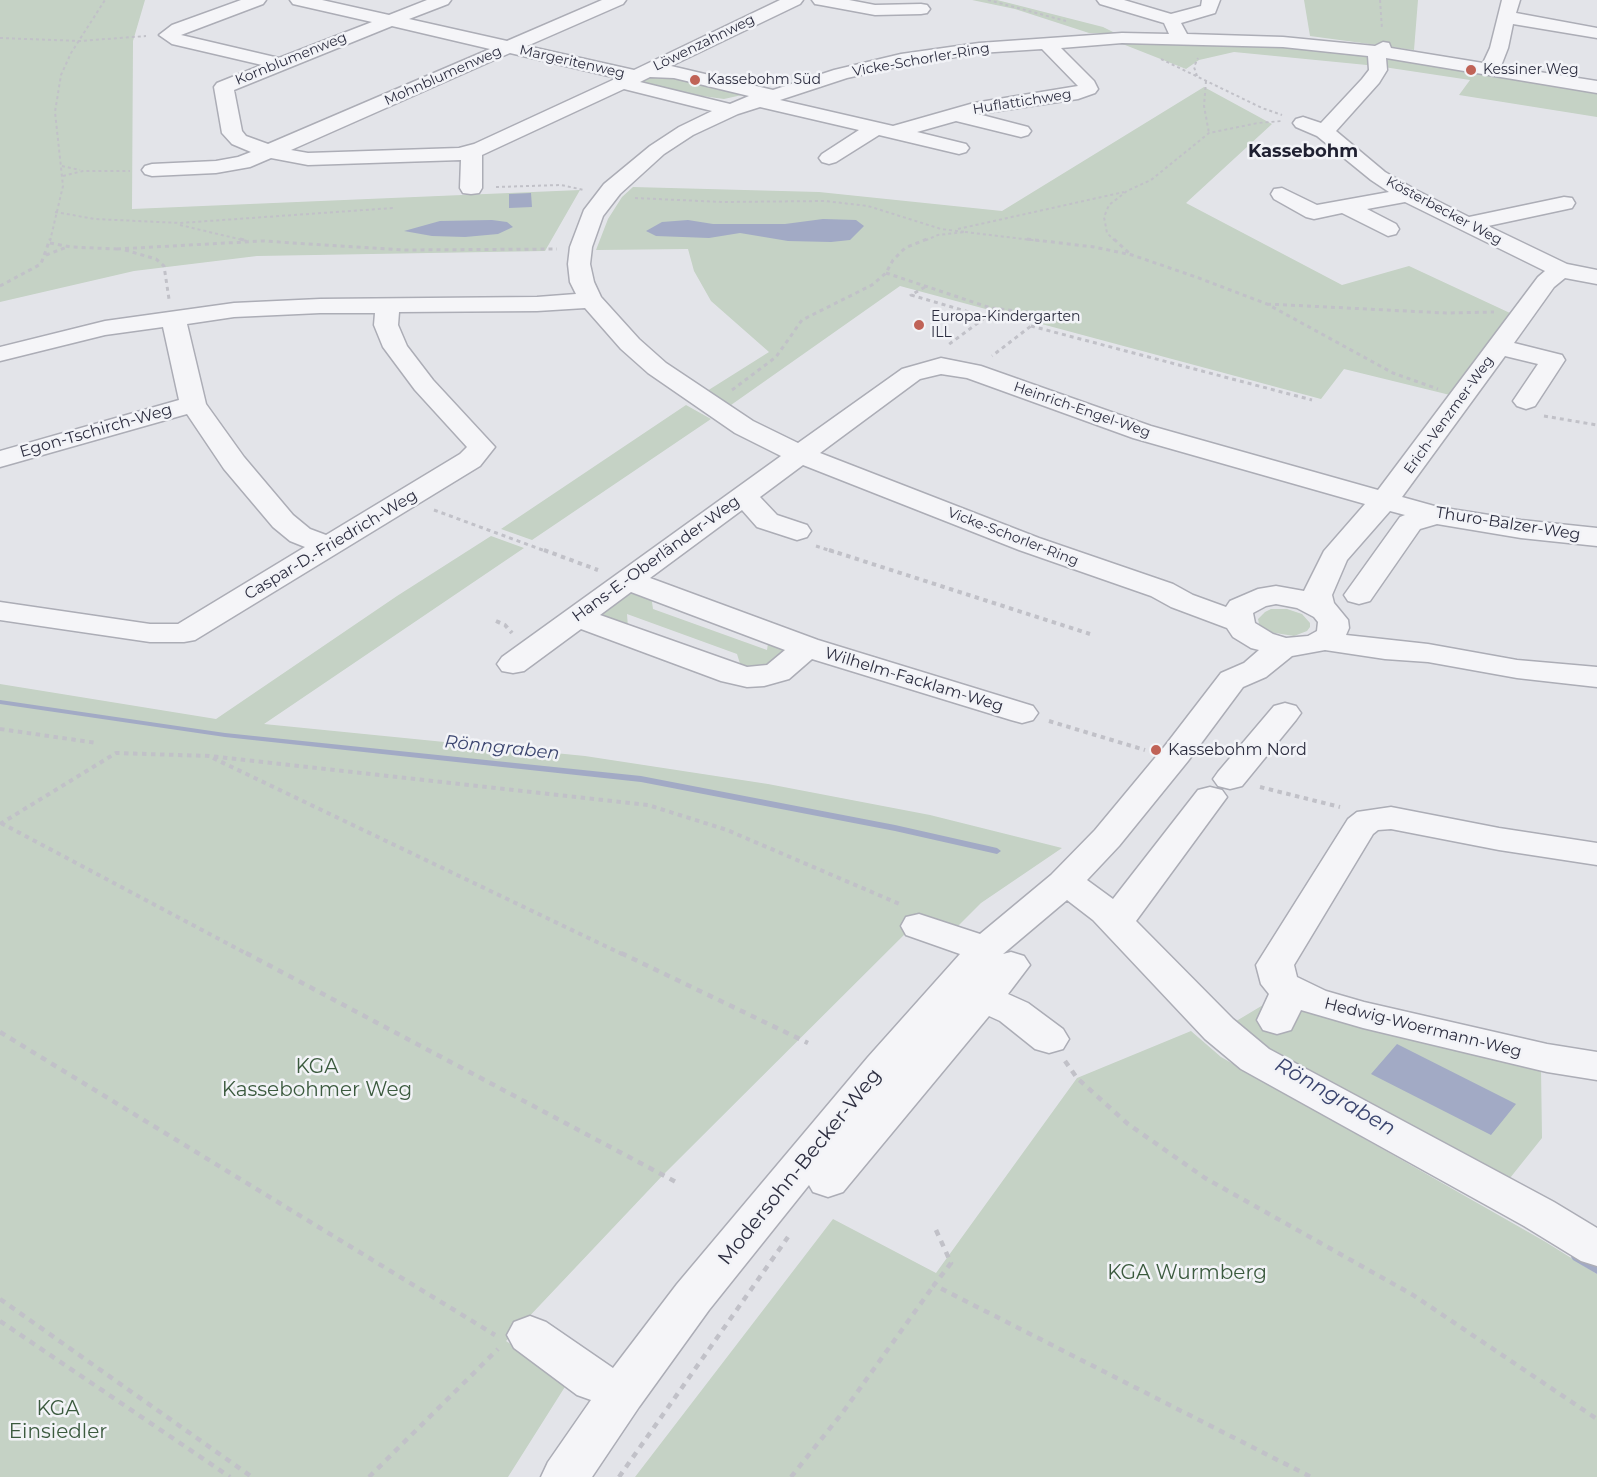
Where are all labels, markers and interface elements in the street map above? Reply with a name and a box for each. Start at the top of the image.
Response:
street label: Löwenzahnweg [650,11,758,75]
street label: Kornblumenweg [233,29,349,89]
street label: Vicke-Schorler-Ring [851,40,991,80]
street label: Margeritenweg [518,42,626,82]
street label: Mohnblumenweg [382,43,504,109]
place label: Kessiner Weg [1483,62,1579,78]
marker: Kessiner Weg [1464,63,1478,77]
place label: Kassebohm Süd [707,72,821,88]
marker: Kassebohm Süd [688,73,702,87]
street label: Huflattichweg [971,86,1073,118]
district label: Kassebohm [1248,141,1358,163]
street label: Kösterbecker Weg [1383,173,1505,249]
place label: Europa-Kindergarten ILL [931,309,1081,342]
marker: Europa-Kindergarten ILL [912,318,926,332]
street label: Erich-Venzmer-Weg [1401,353,1497,477]
street label: Heinrich-Engel-Weg [1011,379,1153,441]
street label: Egon-Tschirch-Weg [18,400,174,462]
street label: Caspar-D.-Friedrich-Weg [241,486,421,604]
street label: Hans-E.-Oberländer-Weg [568,492,744,626]
street label: Thuro-Balzer-Weg [1434,503,1582,545]
street label: Vicke-Schorler-Ring [945,504,1081,570]
street label: Wilhelm-Facklam-Weg [822,644,1006,716]
water label: Rönngraben [443,731,561,765]
place label: Kassebohm Nord [1168,740,1307,760]
marker: Kassebohm Nord [1149,743,1163,757]
street label: Hedwig-Woermann-Weg [1322,994,1524,1062]
water label: Rönngraben [1270,1052,1400,1142]
park label: KGA Kassebohmer Weg [222,1055,412,1102]
street label: Modersohn-Becker-Weg [713,1064,887,1270]
park label: KGA Wurmberg [1107,1261,1267,1285]
park label: KGA Einsiedler [9,1397,107,1444]

